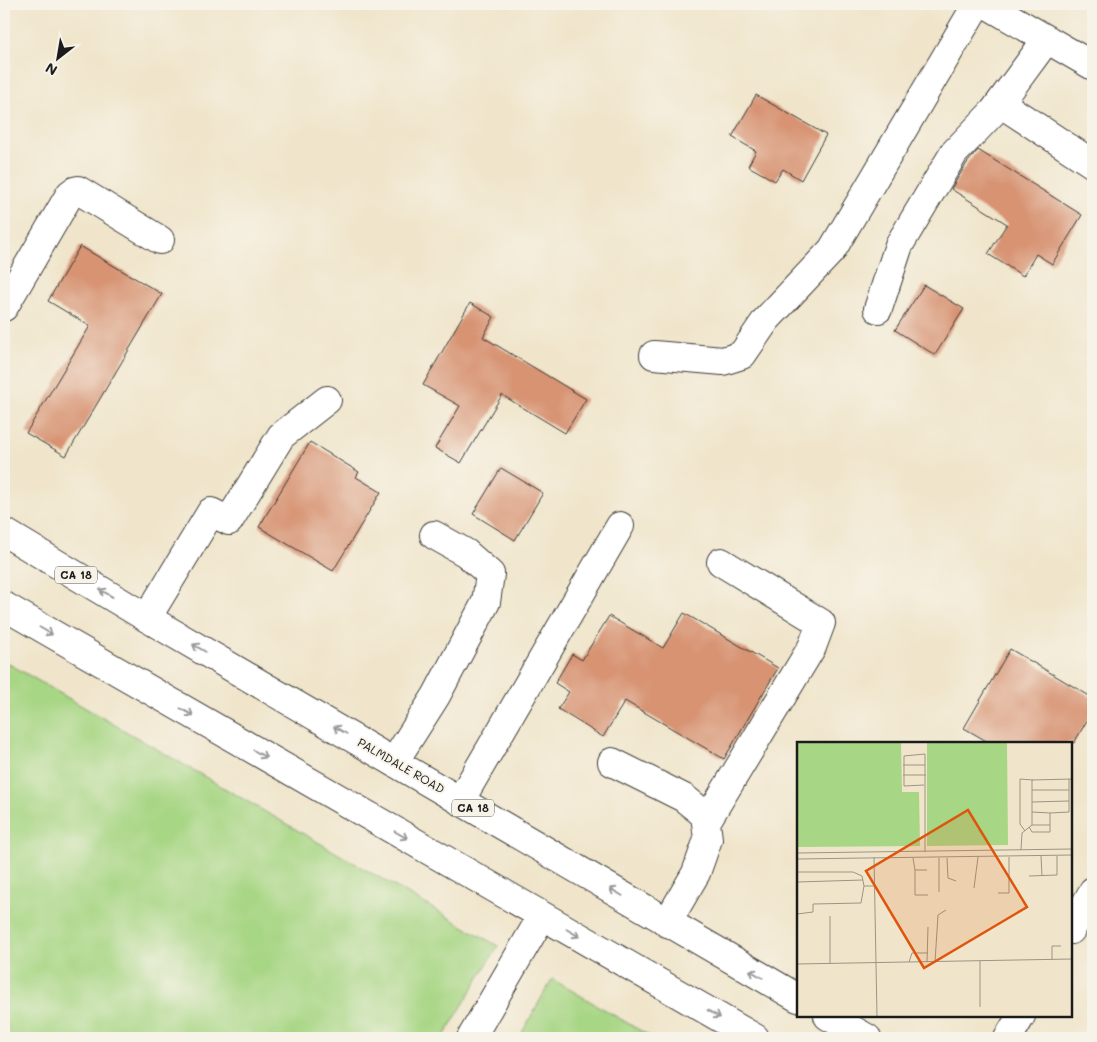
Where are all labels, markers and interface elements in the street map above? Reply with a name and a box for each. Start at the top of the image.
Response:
north arrow [32,32,82,82]
text: N [42,59,61,80]
road number: CA 18 [55,566,97,584]
one-way arrow [99,588,113,598]
one-way arrow [38,626,53,636]
one-way arrow [193,643,207,653]
one-way arrow [179,707,194,717]
one-way arrow [333,725,347,735]
street label: PALMDALE ROAD [355,734,448,797]
inset map [797,742,1072,1017]
one-way arrow [253,750,267,760]
road number: CA 18 [452,800,494,816]
one-way arrow [394,830,409,840]
one-way arrow [609,887,623,897]
one-way arrow [565,929,579,939]
one-way arrow [749,969,764,978]
one-way arrow [706,1010,720,1020]

